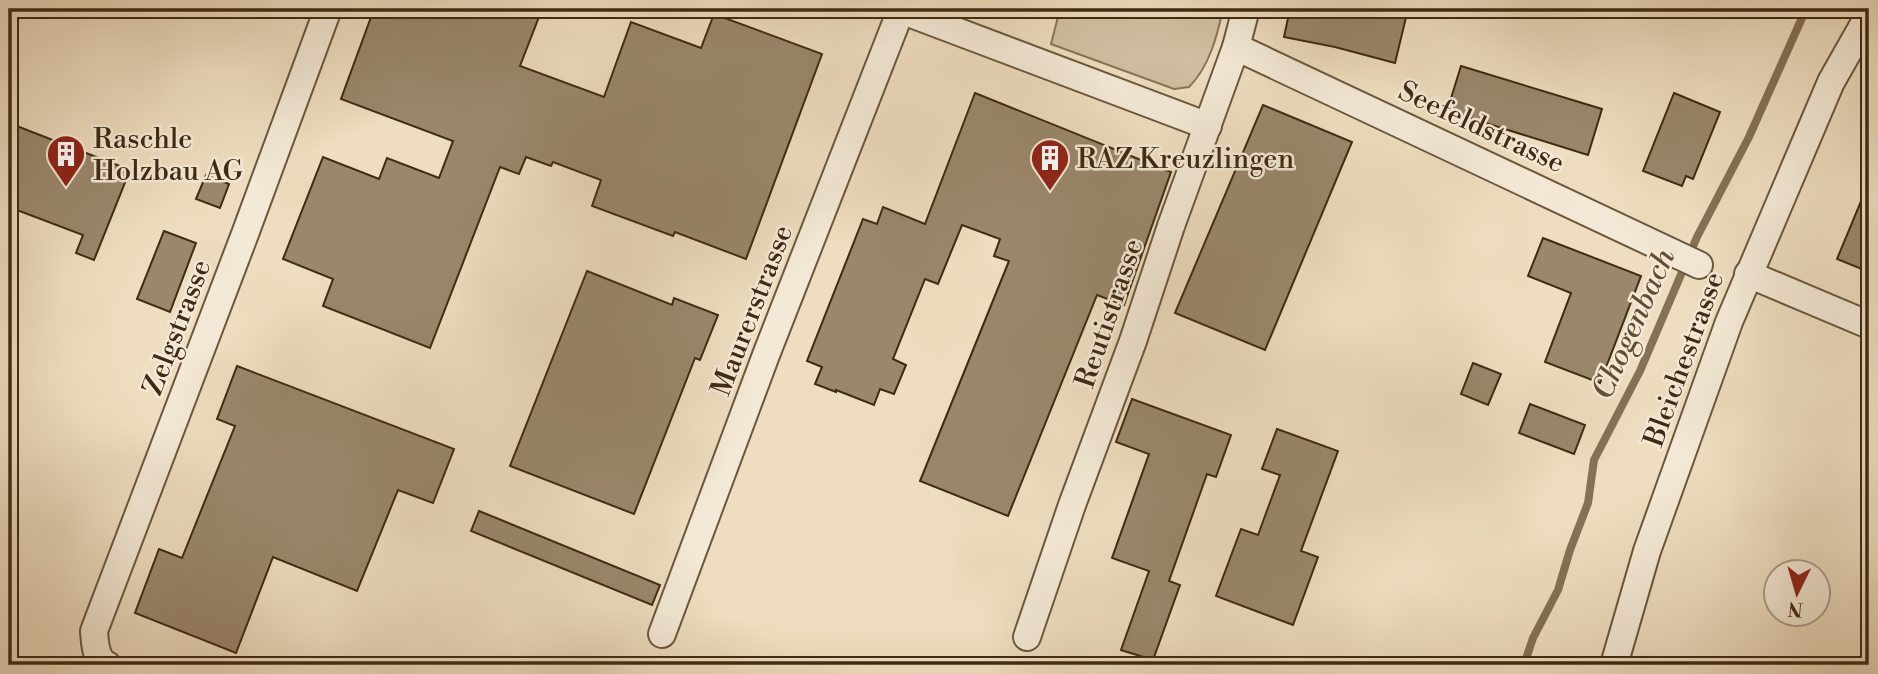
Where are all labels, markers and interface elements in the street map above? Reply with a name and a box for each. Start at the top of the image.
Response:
street label: Seefeldstrasse [1393,74,1570,181]
place label: Raschle Holzbau AG [93,122,244,189]
building icon: Raschle Holzbau AG [45,133,87,188]
building icon: RAZ Kreuzlingen [1029,137,1071,192]
place label: RAZ Kreuzlingen [1077,142,1294,177]
street label: Maurerstrasse [704,220,801,401]
street label: Reutistrasse [1068,234,1151,393]
water label: Chogenbach [1584,243,1684,406]
street label: Zelgstrasse [136,255,219,400]
street label: Bleichestrasse [1636,267,1732,453]
north arrow [1762,558,1832,628]
text: N [1787,596,1804,622]

